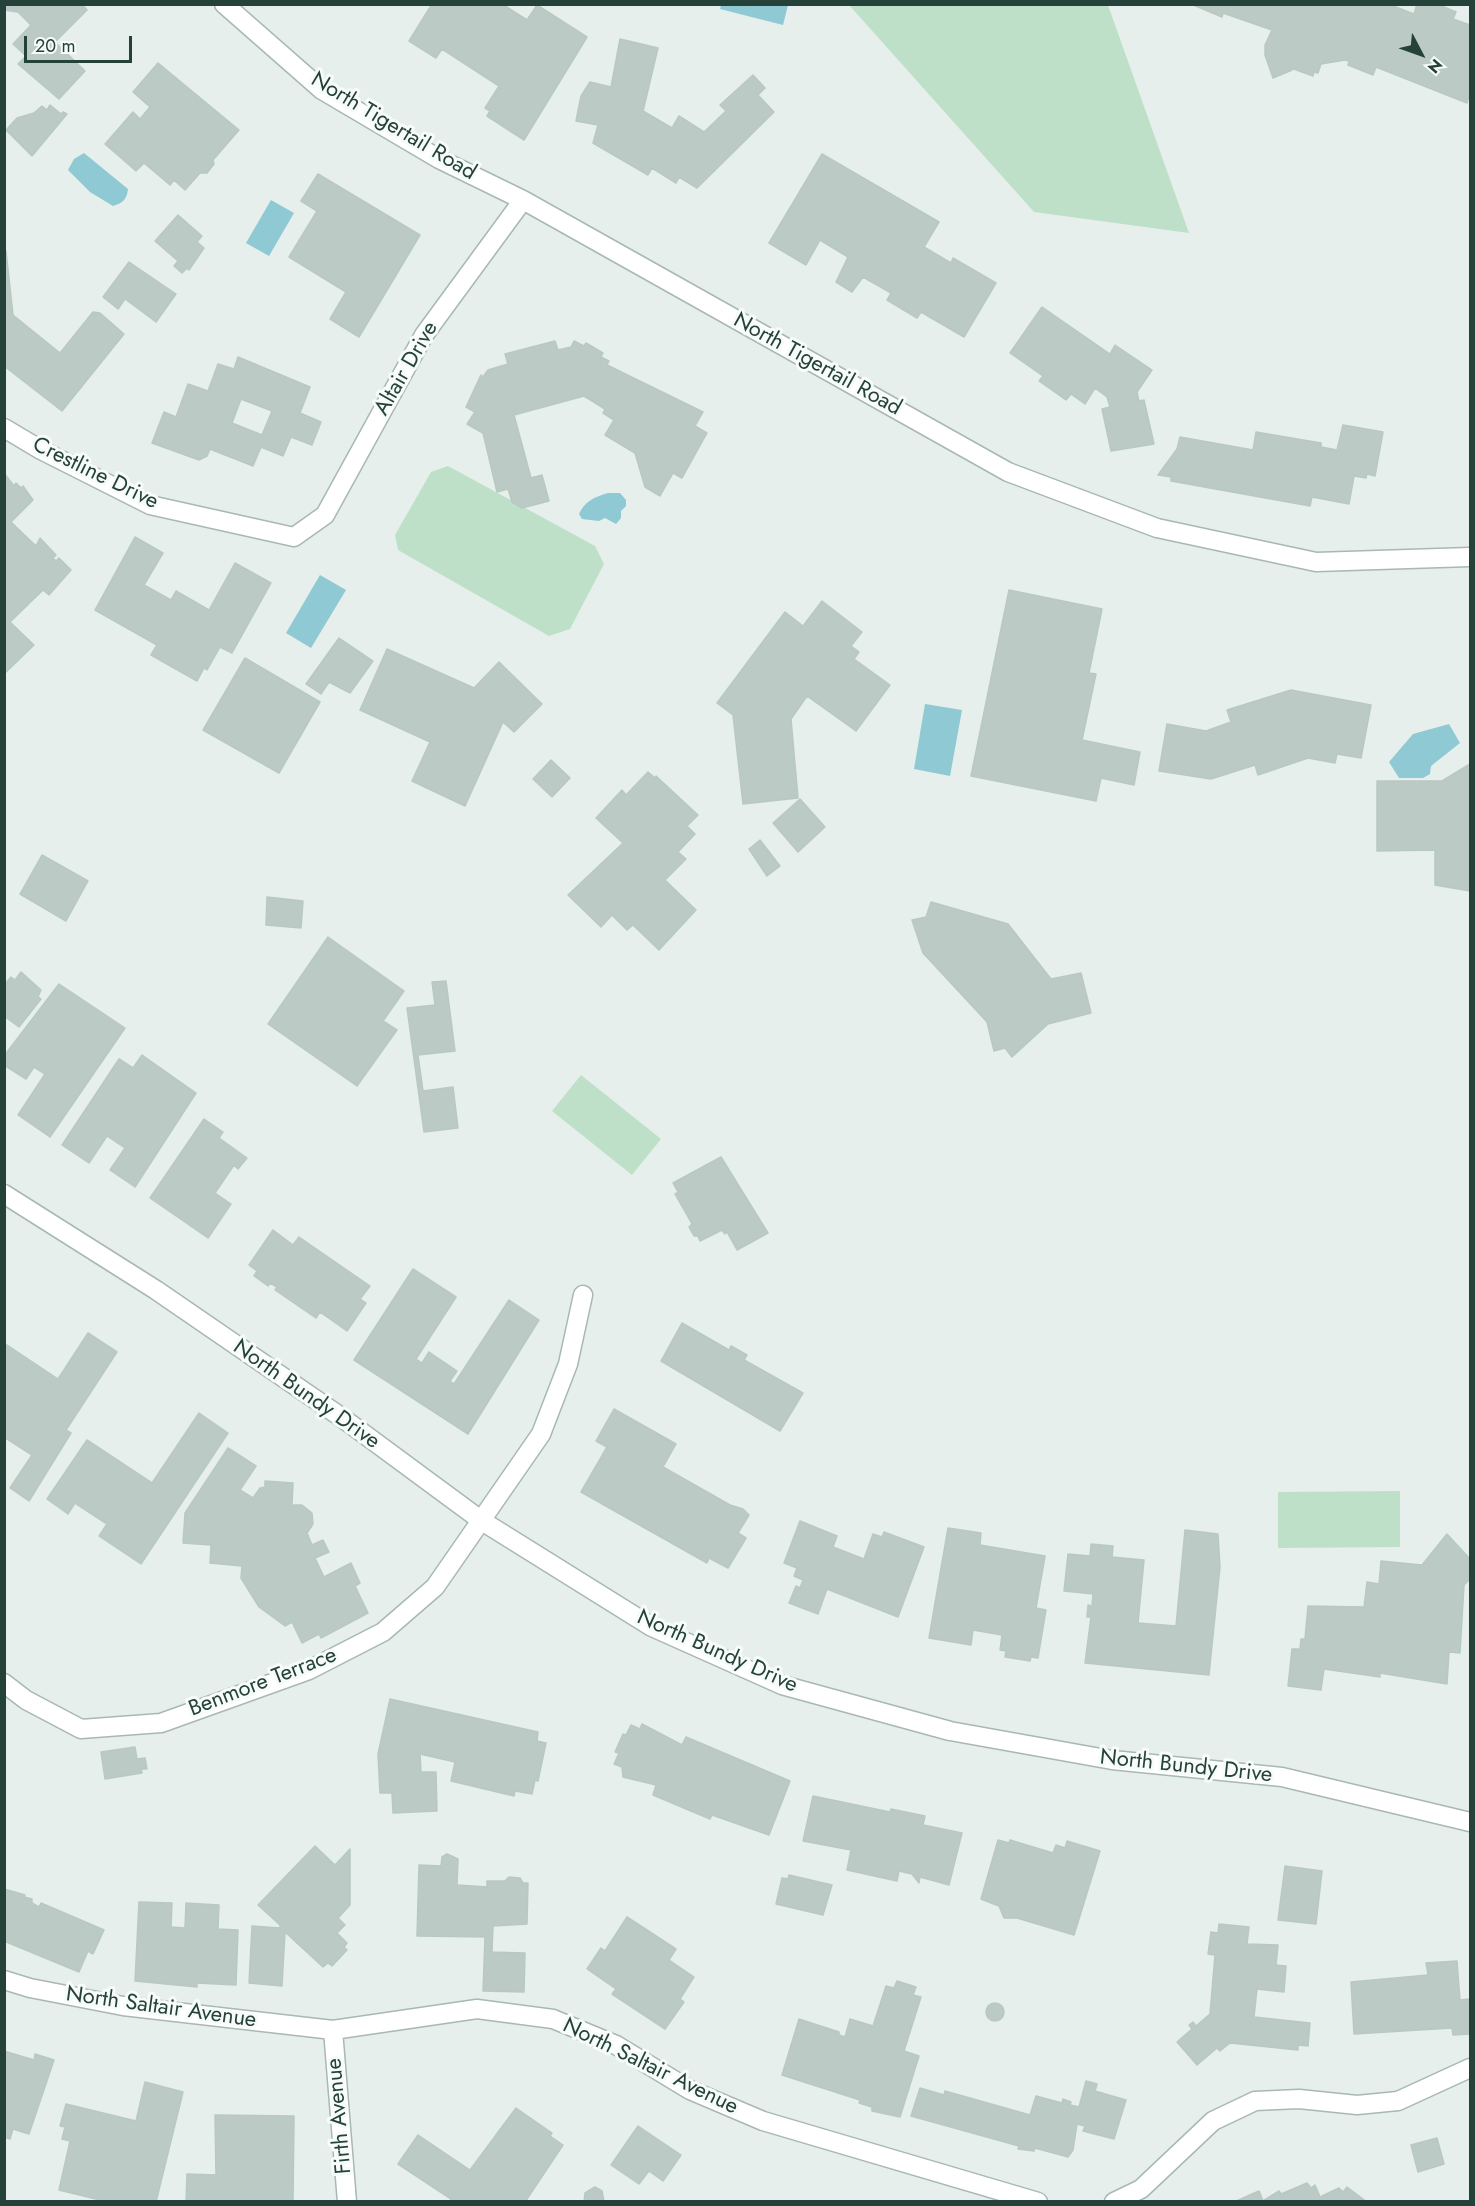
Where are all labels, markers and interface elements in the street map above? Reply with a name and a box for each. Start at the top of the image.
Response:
scale bar [27,24,135,62]
north arrow [1391,24,1451,84]
text: 20 m [35,33,75,59]
text: N [1422,54,1448,78]
street label: North Tigertail Road [306,67,480,187]
street label: North Tigertail Road [728,308,906,422]
street label: Altair Drive [370,317,444,421]
street label: Crestline Drive [28,432,162,516]
street label: North Bundy Drive [228,1335,384,1455]
street label: North Bundy Drive [633,1605,801,1699]
street label: Benmore Terrace [185,1643,341,1723]
street label: North Bundy Drive [1099,1745,1273,1789]
street label: North Saltair Avenue [64,1982,258,2034]
street label: North Saltair Avenue [558,2013,742,2121]
street label: Firth Avenue [322,2057,358,2175]

